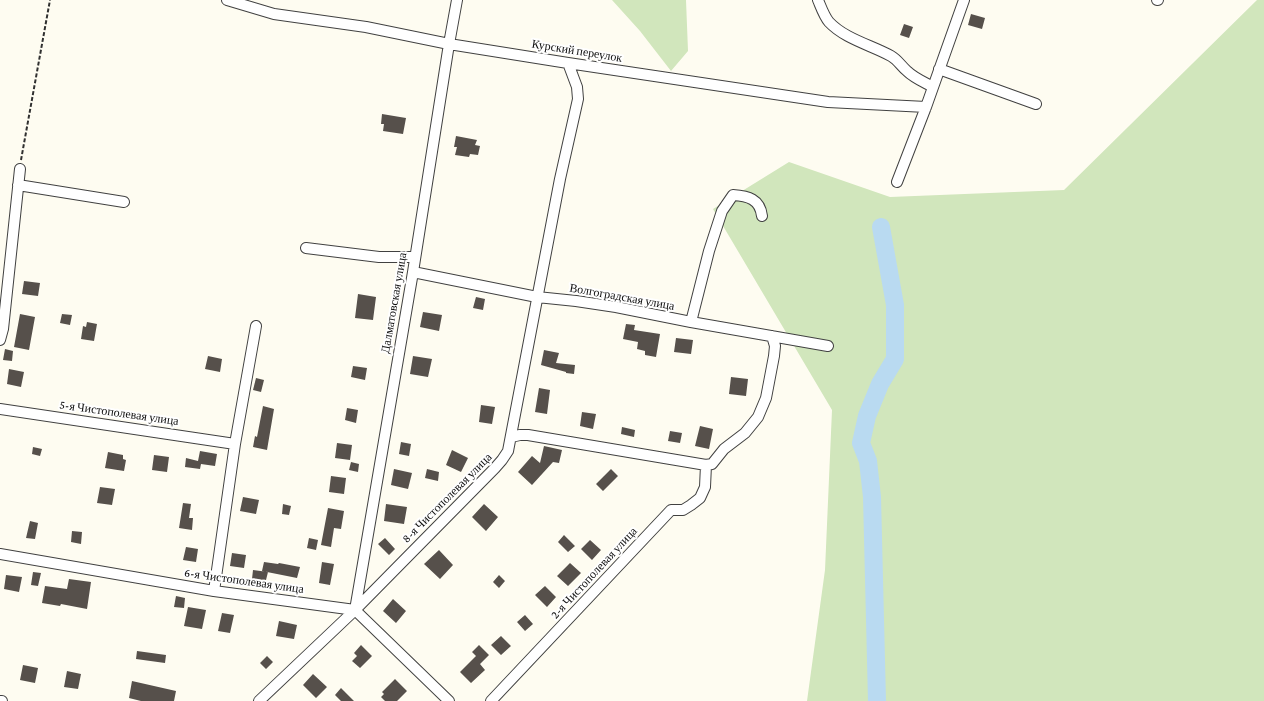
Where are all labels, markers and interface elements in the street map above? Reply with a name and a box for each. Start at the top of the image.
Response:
street label: Курский переулок [531,37,623,65]
street label: Далматовская улица [378,251,410,355]
street label: Волгоградская улица [568,281,676,313]
street label: 5-я Чистополевая улица [58,398,180,428]
street label: 8-я Чистополевая улица [399,450,495,546]
street label: 2-я Чистополевая улица [548,524,640,622]
street label: 6-я Чистополевая улица [183,565,305,597]

